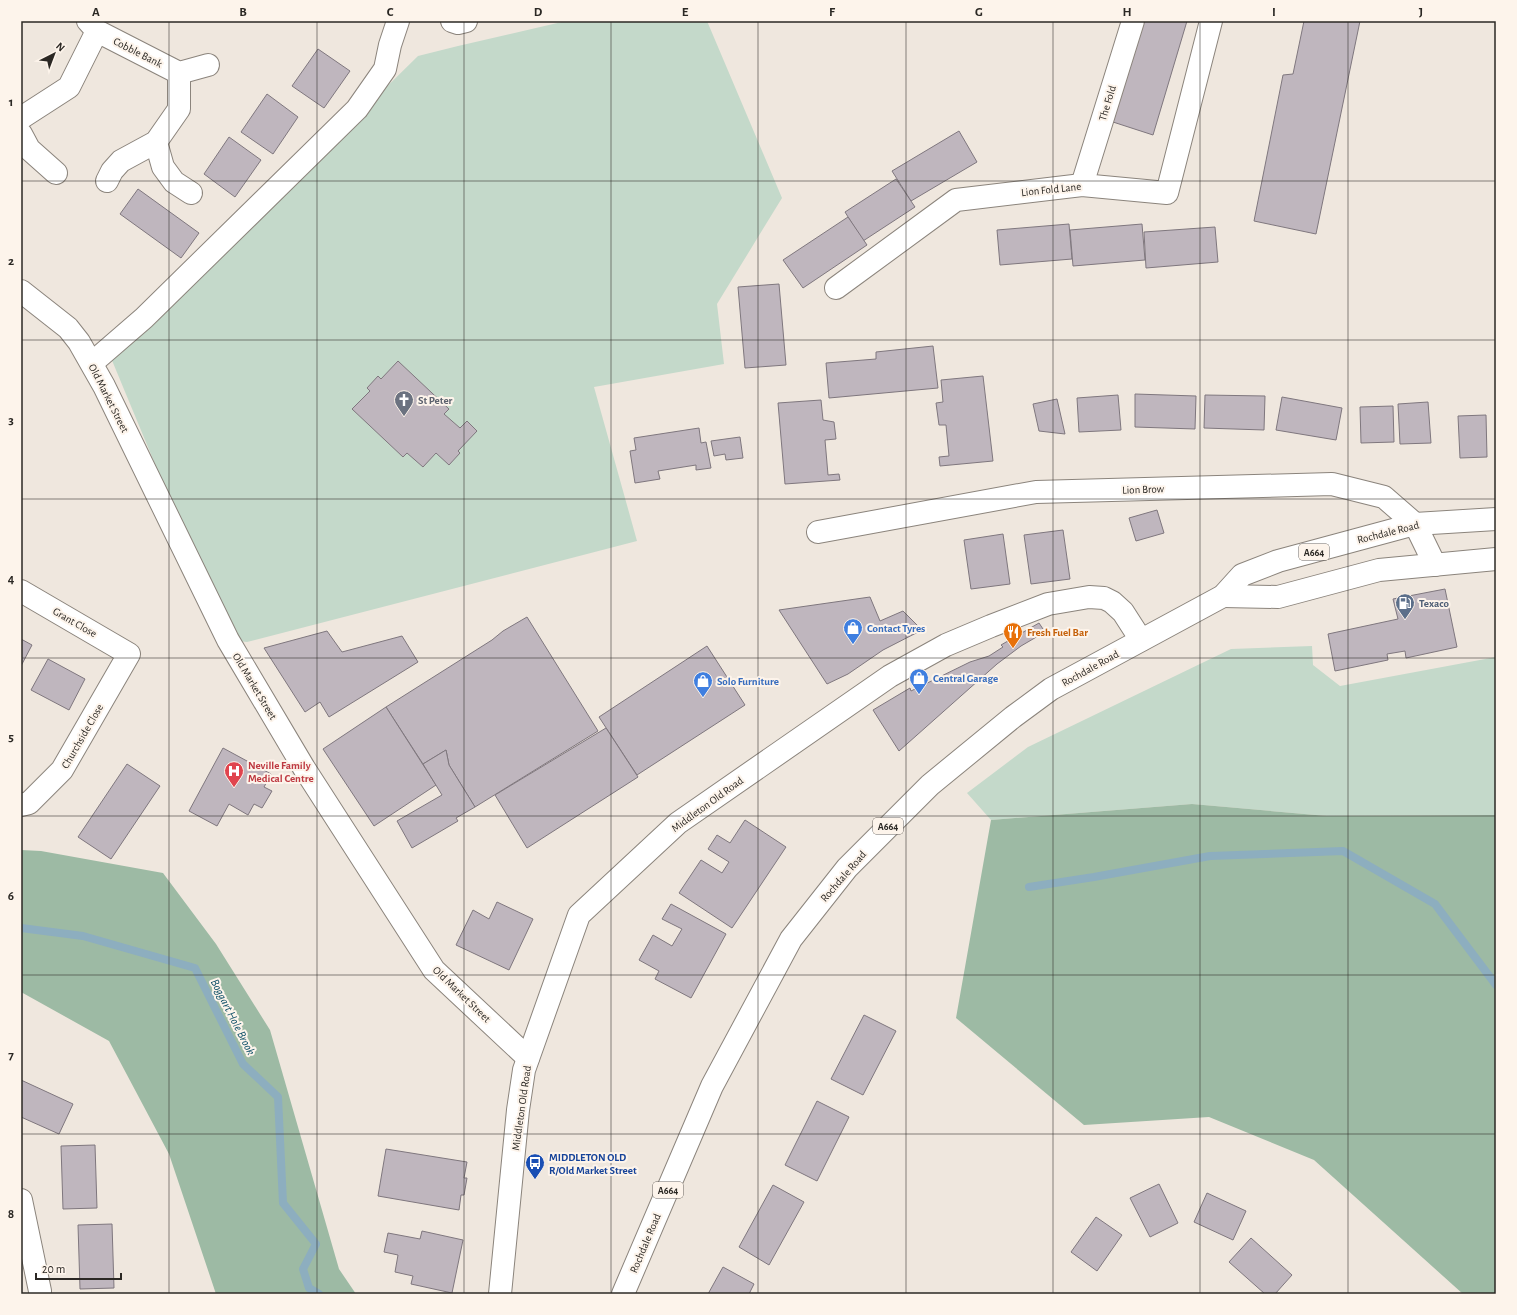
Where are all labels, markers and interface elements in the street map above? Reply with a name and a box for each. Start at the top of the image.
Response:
text: A [92,6,100,19]
text: B [239,6,247,19]
text: C [387,6,394,19]
text: D [534,6,543,19]
text: E [682,6,689,19]
text: F [829,6,836,19]
text: G [975,6,983,19]
text: H [1122,6,1132,19]
text: I [1272,6,1276,19]
text: J [1419,6,1423,19]
north arrow [34,34,74,74]
street label: Cobble Bank [111,35,164,69]
text: N [54,40,67,54]
street label: The Fold [1097,84,1118,122]
text: 1 [9,96,13,109]
street label: Lion Fold Lane [1020,181,1082,198]
text: 2 [8,255,14,268]
street label: Old Market Street [87,362,131,435]
church icon: St Peter [393,389,415,417]
place label: St Peter [418,395,453,406]
text: 3 [8,414,14,427]
street label: Lion Brow [1122,483,1165,496]
street label: Rochdale Road [1356,519,1420,545]
road number: A664 [1299,544,1329,560]
text: 4 [8,573,15,586]
fuel station icon: Texaco [1394,592,1416,620]
place label: Texaco [1419,598,1449,609]
street label: Grant Close [51,605,99,639]
shop icon: Contact Tyres [842,617,864,645]
restaurant icon: Fresh Fuel Bar [1002,621,1024,649]
place label: Contact Tyres [867,623,925,634]
place label: Fresh Fuel Bar [1027,627,1088,638]
street label: Rochdale Road [1060,648,1121,689]
street label: Old Market Street [230,651,279,722]
shop icon: Central Garage [908,667,930,695]
shop icon: Solo Furniture [692,670,714,698]
place label: Central Garage [933,673,998,684]
place label: Solo Furniture [717,676,779,687]
street label: Churchside Close [59,702,105,770]
text: 5 [8,731,14,744]
hospital icon: Neville Family Medical Centre [223,760,245,788]
place label: Neville Family Medical Centre [248,760,314,784]
street label: Middleton Old Road [669,775,745,834]
road number: A664 [873,818,903,834]
street label: Rochdale Road [818,849,868,904]
text: 6 [8,890,14,903]
street label: Old Market Street [431,964,493,1025]
water label: Boggart Hole Brook [209,977,258,1057]
text: 7 [8,1049,14,1062]
street label: Middleton Old Road [510,1065,533,1151]
bus stop icon: MIDDLETON OLD R/Old Market Street [524,1152,546,1180]
place label: MIDDLETON OLD R/Old Market Street [549,1152,637,1176]
road number: A664 [653,1182,683,1198]
text: 8 [8,1208,14,1221]
street label: Rochdale Road [628,1212,663,1274]
scale bar [36,1255,121,1281]
text: 20 m [42,1263,65,1275]

